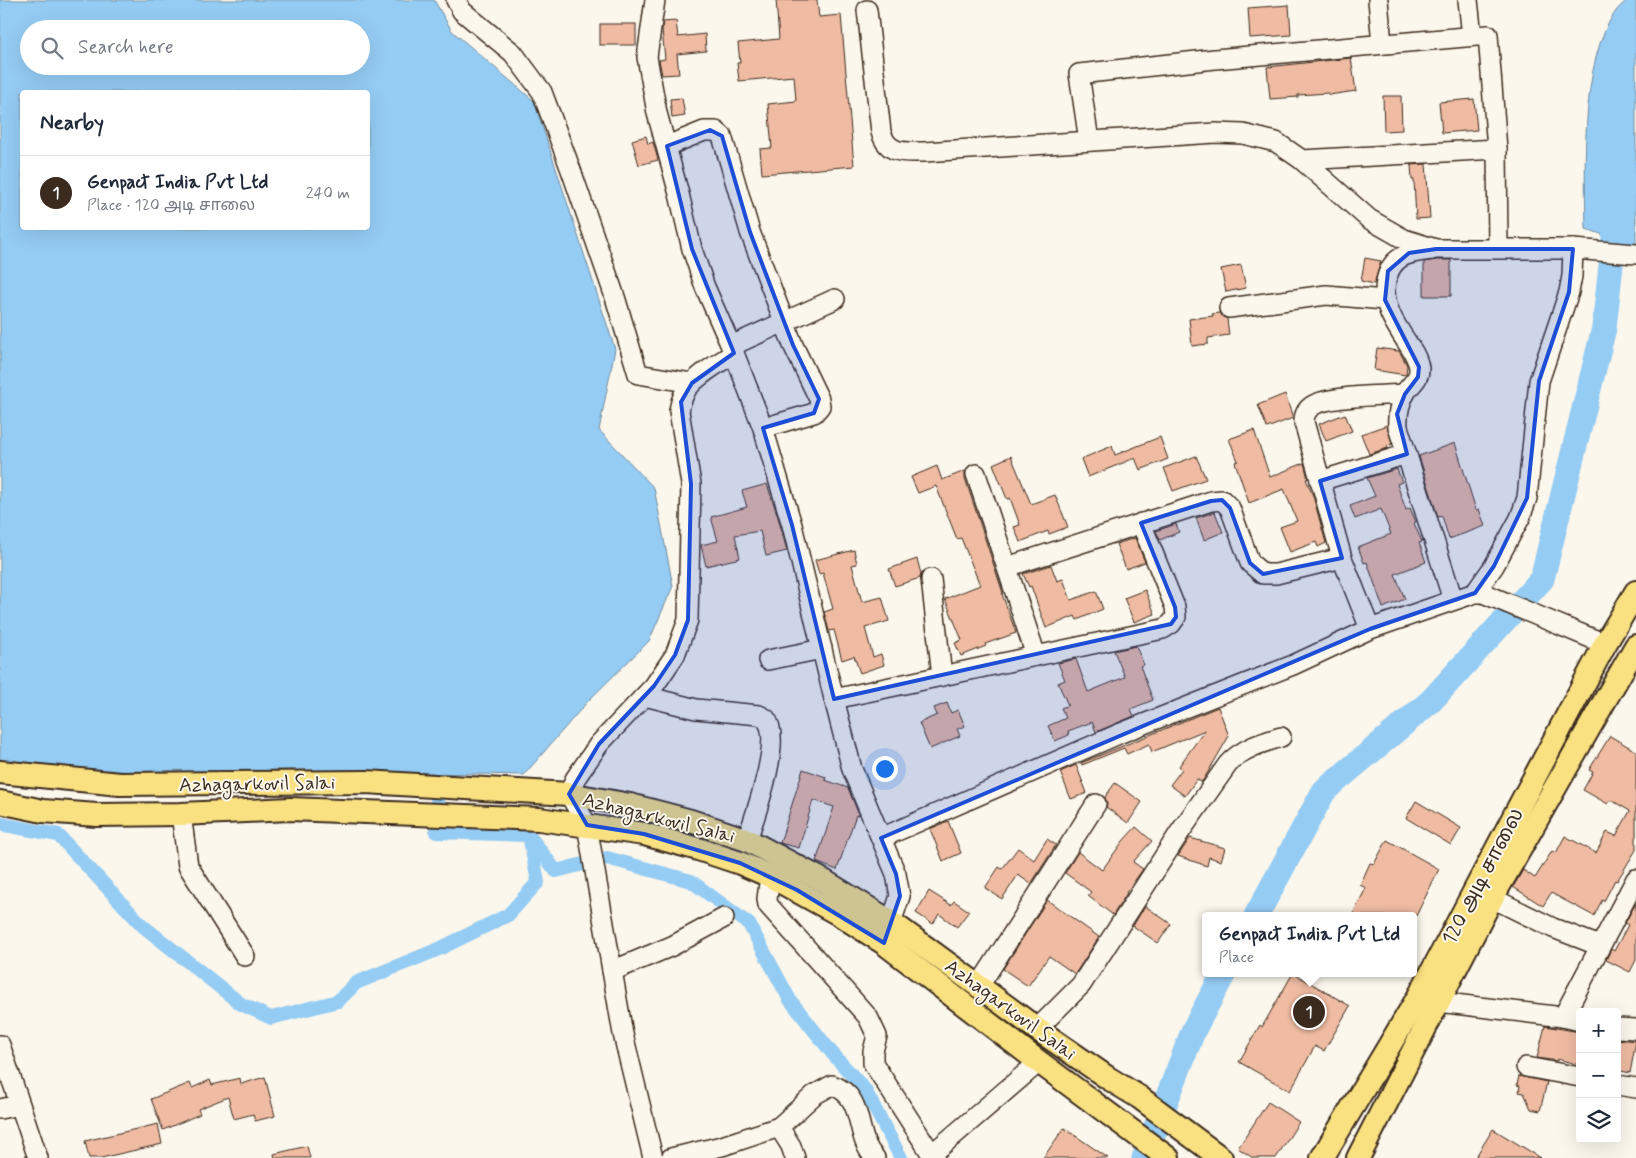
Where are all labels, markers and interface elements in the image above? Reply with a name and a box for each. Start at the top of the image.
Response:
search box [20,20,370,75]
icon: search [38,34,66,62]
text: Search here [78,35,174,60]
text: Nearby [40,109,104,137]
text: Genpact India Pvt Ltd [87,170,268,195]
text: 1 [52,183,60,204]
text: 240 m [306,183,350,204]
text: Place · 120 அடி சாலை [87,195,255,216]
your location [872,756,898,782]
street label: Azhagarkovil Salai [179,770,335,800]
street label: Azhagarkovil Salai [579,786,738,851]
street label: 120 அடி சாலை [1436,804,1531,950]
popup [1202,912,1417,977]
text: Genpact India Pvt Ltd [1219,922,1400,947]
text: Place [1219,947,1254,968]
street label: Azhagarkovil Salai [938,953,1081,1068]
pin: 1 [1293,993,1325,1031]
map controls [1576,1008,1621,1143]
button: + [1576,1008,1621,1053]
button: − [1576,1053,1621,1098]
button: layers [1576,1098,1621,1143]

